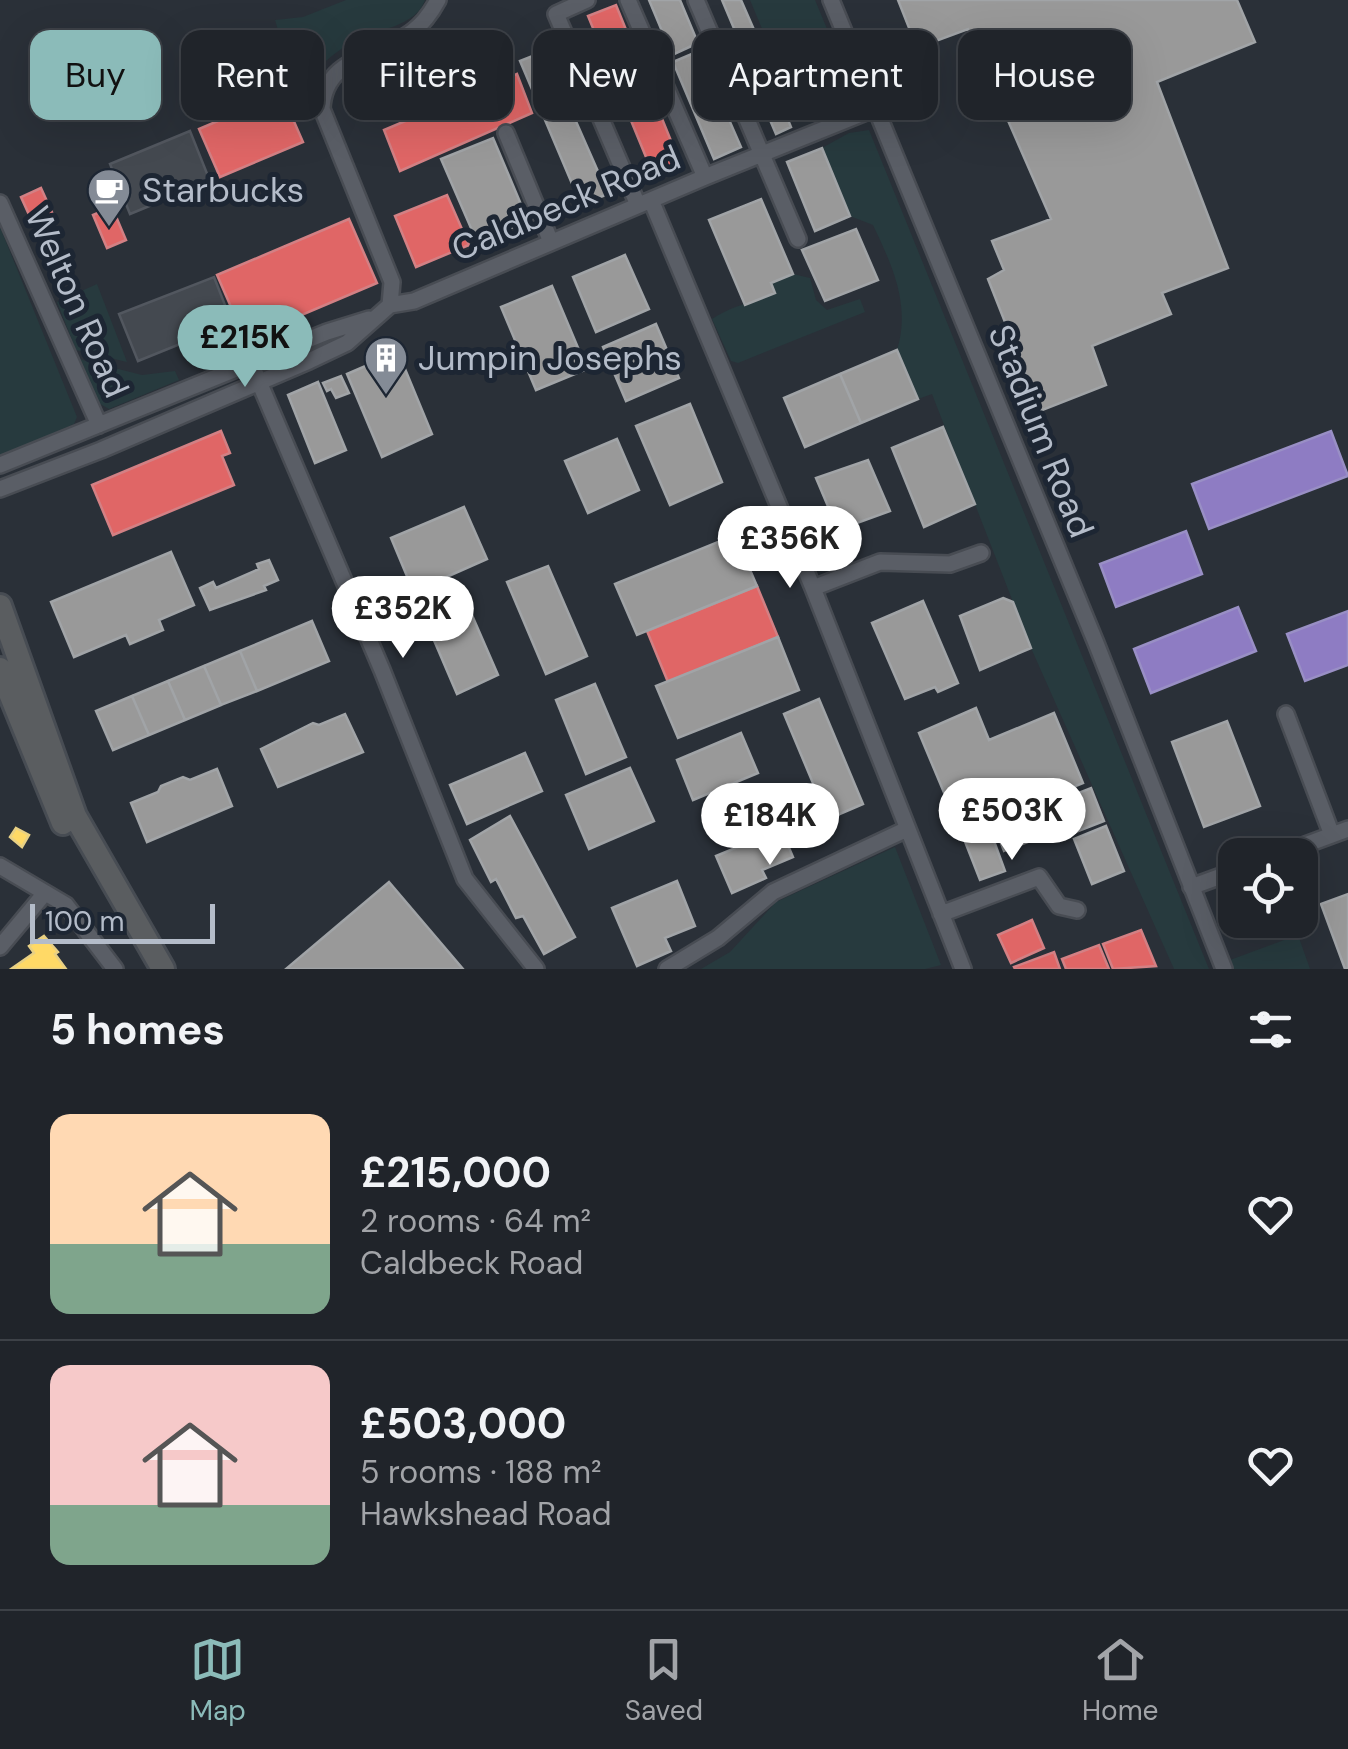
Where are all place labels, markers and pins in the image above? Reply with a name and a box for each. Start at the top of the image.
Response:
cafe icon: Starbucks [86,167,132,228]
place label: Starbucks [142,167,304,213]
pin: £215K [175,305,315,390]
building icon: Jumpin Josephs [363,335,409,396]
place label: Jumpin Josephs [418,335,682,381]
pin: £356K [720,506,860,591]
pin: £352K [333,576,473,661]
pin: £503K [942,778,1082,863]
pin: £184K [700,783,840,868]

